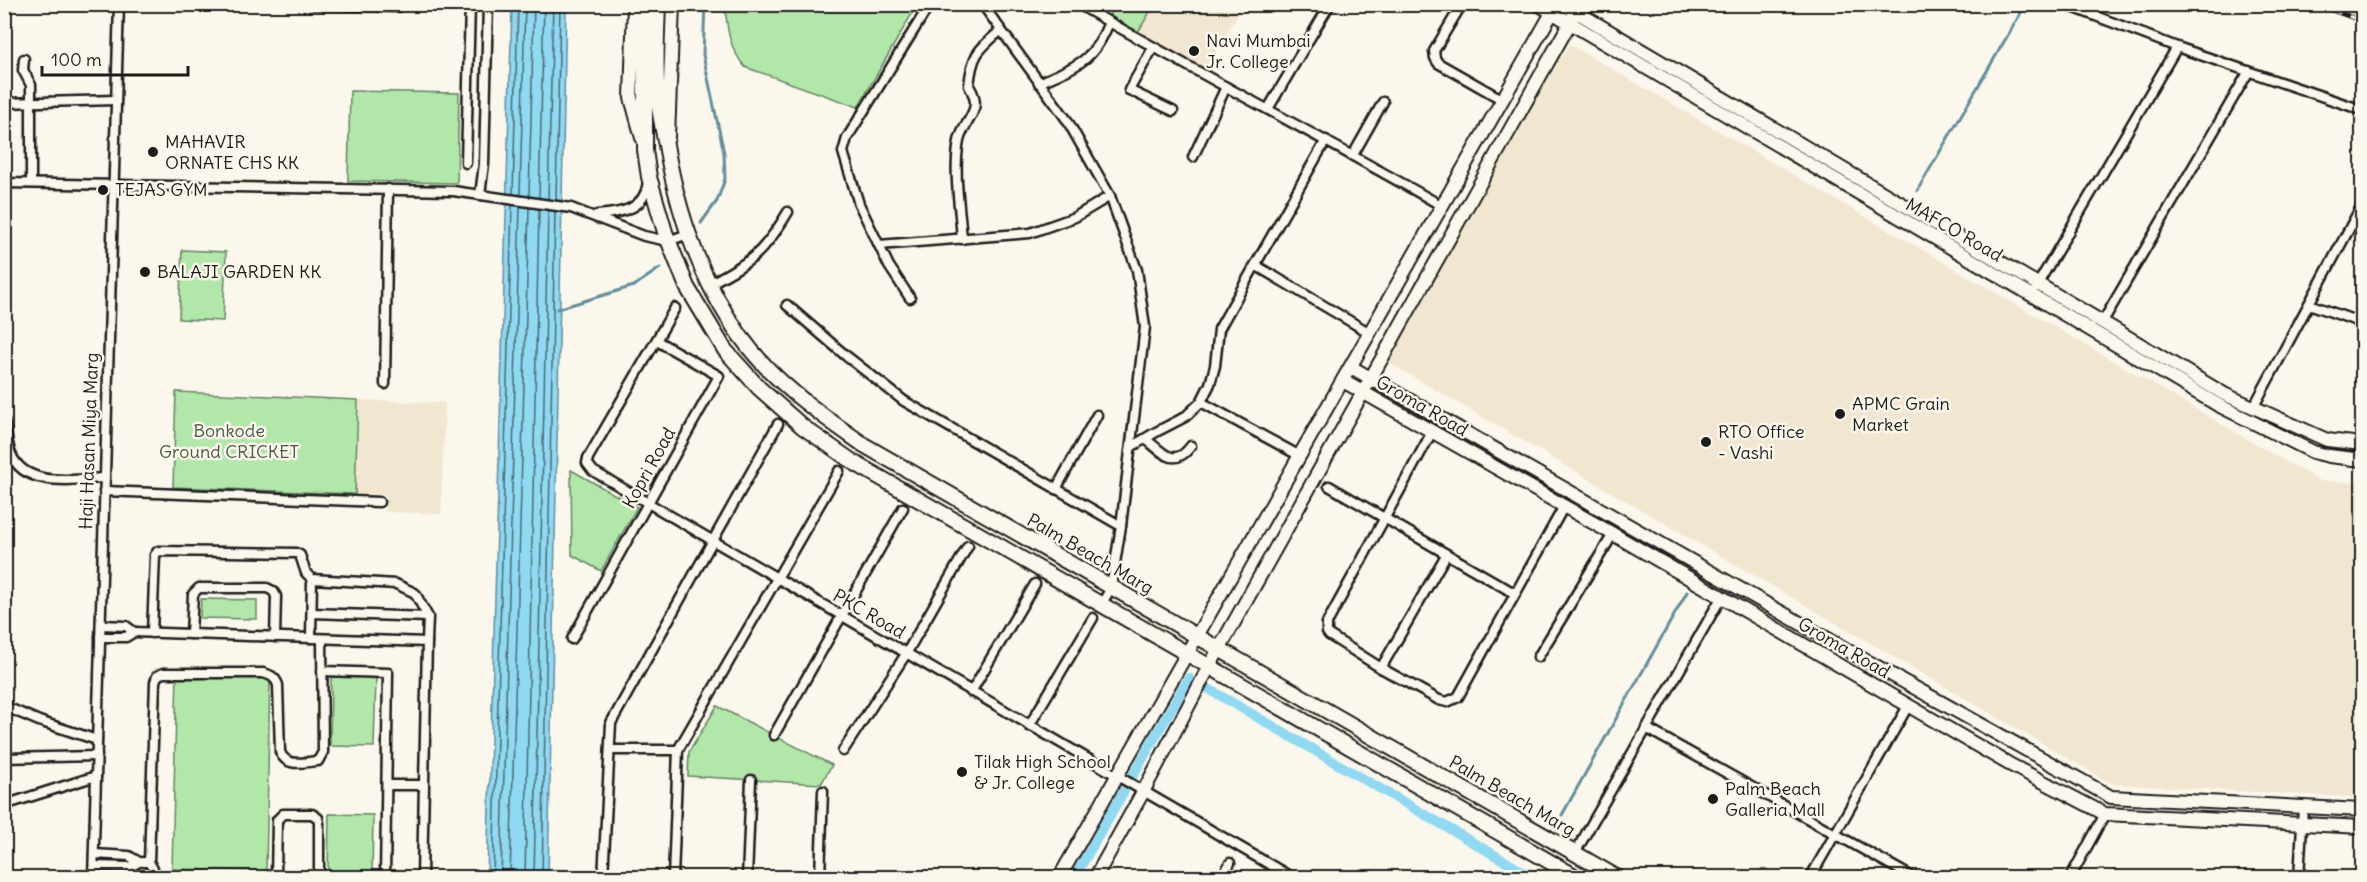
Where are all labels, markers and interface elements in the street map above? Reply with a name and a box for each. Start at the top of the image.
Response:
place label: Navi Mumbai Jr. College [1206,29,1311,73]
scale bar [42,39,188,77]
marker: Navi Mumbai Jr. College [1187,44,1201,58]
text: 100 m [51,48,102,71]
place label: MAHAVIR ORNATE CHS KK [165,130,299,174]
marker: MAHAVIR ORNATE CHS KK [146,145,160,159]
place label: TEJAS GYM [115,178,208,201]
marker: TEJAS GYM [96,183,110,197]
street label: MAFCO Road [1902,193,2007,267]
place label: BALAJI GARDEN KK [157,260,321,283]
marker: BALAJI GARDEN KK [138,265,152,279]
street label: Haji Hasan Miya Marg [74,352,103,530]
street label: Groma Road [1372,370,1473,441]
place label: APMC Grain Market [1852,392,1950,436]
marker: APMC Grain Market [1833,407,1847,421]
park label: Bonkode Ground CRICKET [159,419,299,463]
place label: RTO Office - Vashi [1718,420,1804,464]
street label: Kopri Road [617,423,680,512]
marker: RTO Office - Vashi [1699,435,1713,449]
street label: Palm Beach Marg [1023,508,1158,599]
street label: PKC Road [829,584,910,644]
street label: Groma Road [1794,612,1895,683]
place label: Tilak High School & Jr. College [974,750,1111,794]
street label: Palm Beach Marg [1445,750,1580,841]
marker: Tilak High School & Jr. College [955,765,969,779]
place label: Palm Beach Galleria Mall [1725,777,1825,821]
marker: Palm Beach Galleria Mall [1706,792,1720,806]

